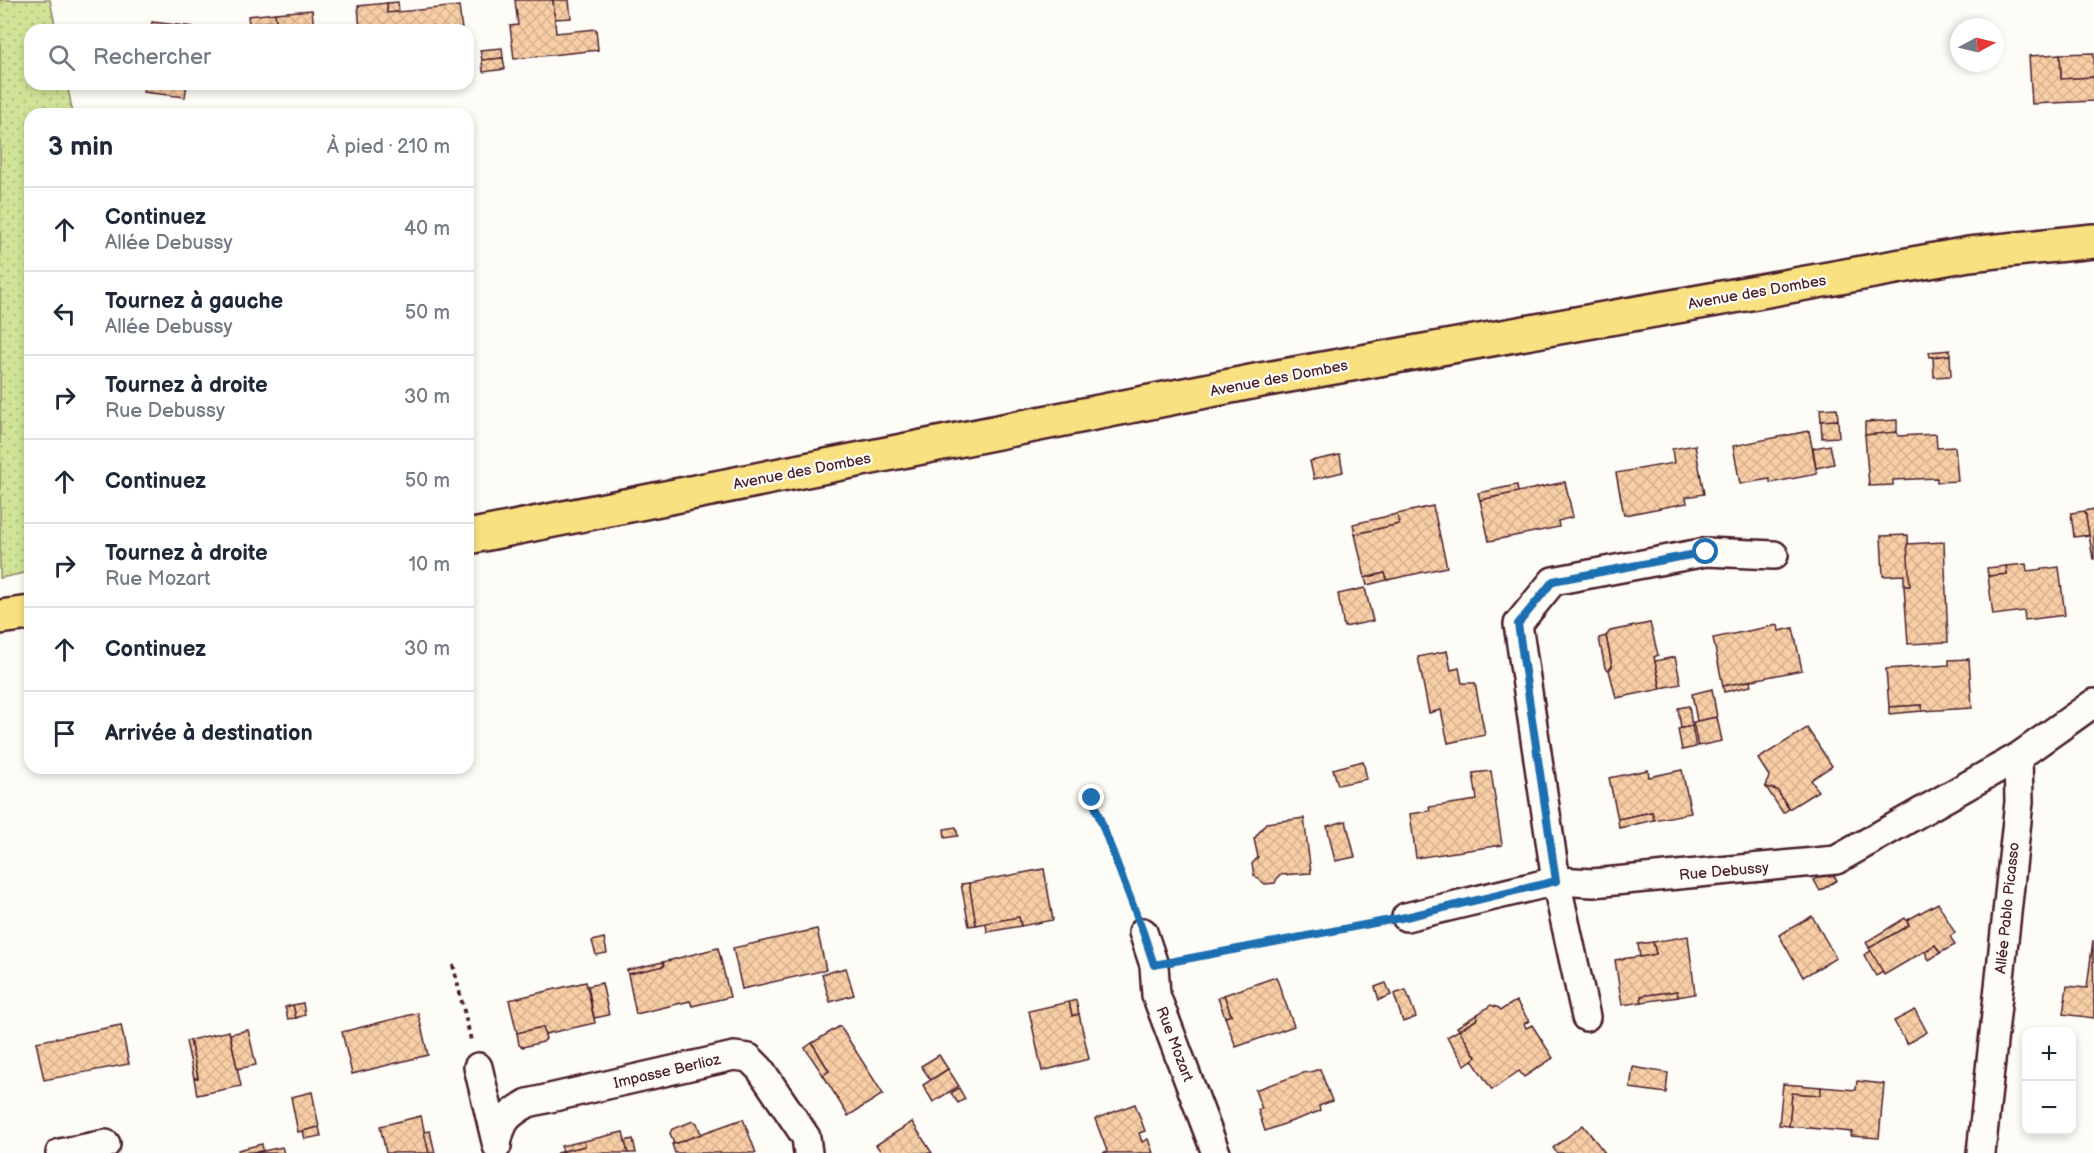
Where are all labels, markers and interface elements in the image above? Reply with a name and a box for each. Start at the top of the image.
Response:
north arrow [1950,18,2004,72]
search box [24,24,474,90]
icon: search [45,41,78,74]
text: Rechercher [93,44,211,71]
text: 3 min [48,132,113,163]
text: À pied · 210 m [327,135,450,159]
text: Continuez [105,204,206,231]
icon: ahead [48,213,81,246]
text: 40 m [404,217,450,241]
text: Allée Debussy [105,231,233,255]
street label: Avenue des Dombes [1687,271,1828,314]
text: Tournez à gauche [105,288,283,315]
icon: left [48,297,81,330]
text: 50 m [405,301,450,325]
text: Allée Debussy [105,315,233,339]
street label: Avenue des Dombes [1209,356,1350,401]
text: Tournez à droite [105,372,268,399]
icon: right [48,381,81,414]
text: 30 m [404,385,450,409]
text: Rue Debussy [105,399,225,423]
street label: Avenue des Dombes [732,449,873,494]
icon: ahead [48,465,81,498]
text: Continuez [105,468,206,495]
text: 50 m [405,469,450,493]
route start [1692,538,1718,564]
text: Tournez à droite [105,540,268,567]
icon: right [48,549,81,582]
text: 10 m [409,553,450,577]
text: Rue Mozart [105,567,210,591]
icon: ahead [48,633,81,666]
text: Continuez [105,636,206,663]
text: 30 m [404,637,450,661]
icon: arrive [48,717,81,750]
text: Arrivée à destination [105,720,313,747]
route end [1078,784,1104,810]
street label: Allée Pablo Picasso [1991,841,2024,975]
street label: Rue Debussy [1678,858,1770,885]
street label: Rue Mozart [1152,1004,1198,1085]
map controls [2022,1027,2076,1135]
button: + [2022,1027,2076,1081]
street label: Impasse Berlioz [612,1050,723,1093]
button: − [2022,1081,2076,1135]

